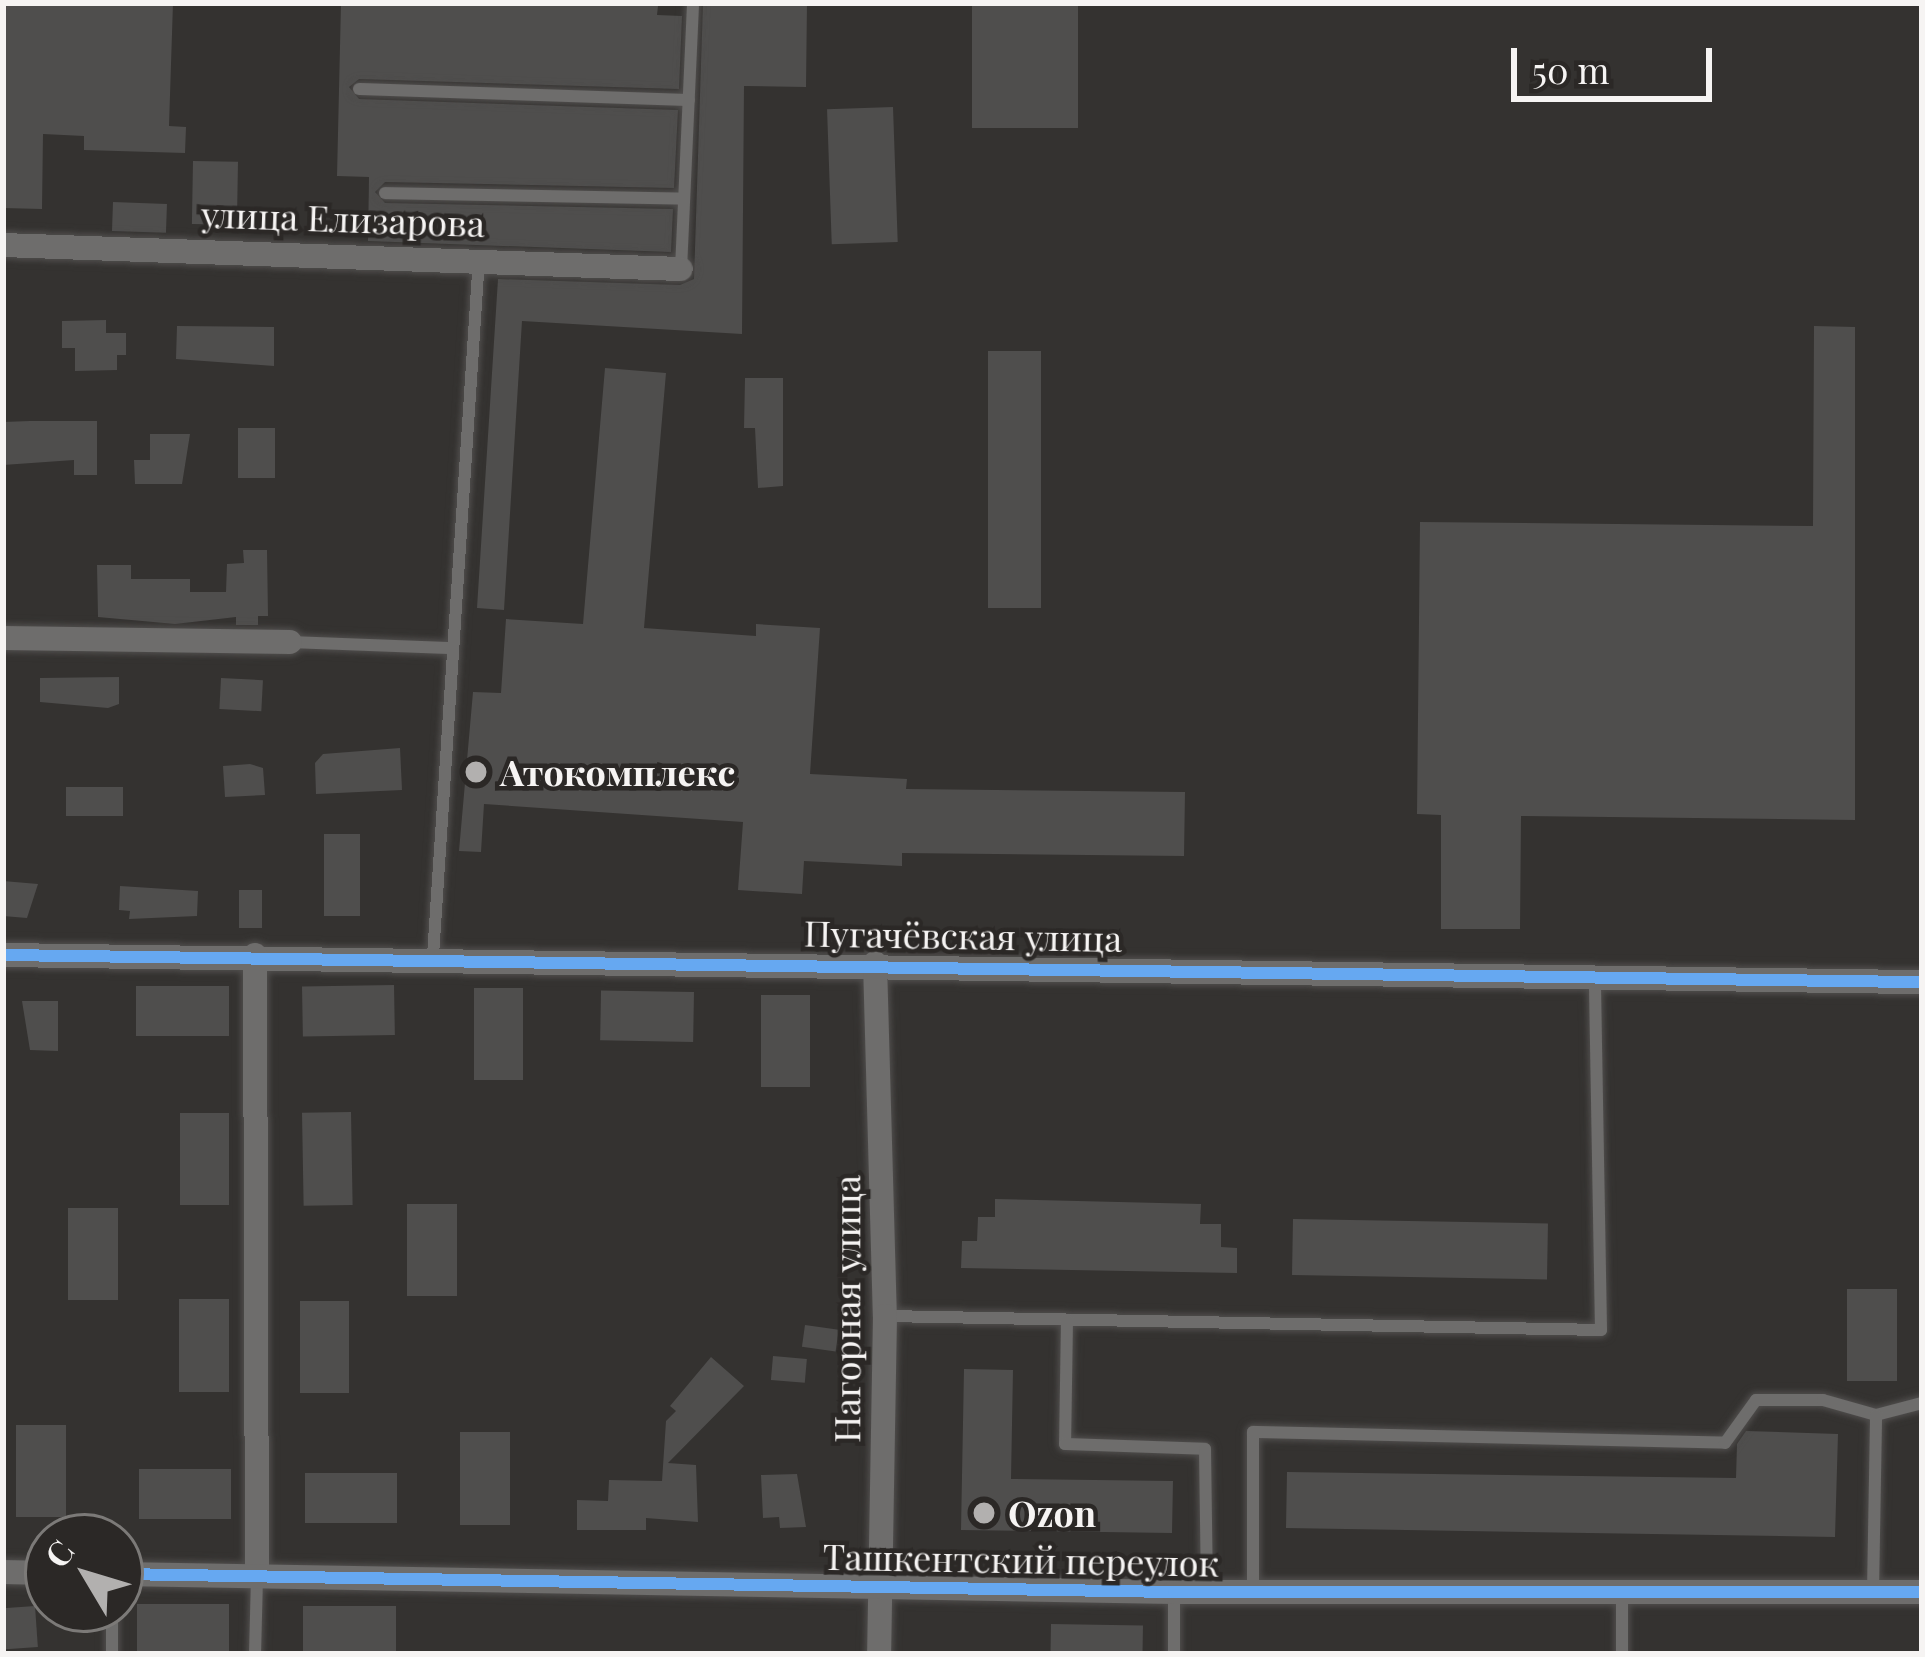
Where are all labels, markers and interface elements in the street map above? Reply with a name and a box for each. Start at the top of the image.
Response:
scale bar [1517,24,1718,98]
text: 50 m [1532,45,1609,93]
street label: улица Елизарова [200,191,486,245]
place label: Атокомплекс [500,750,735,794]
marker: Атокомплекс [463,759,489,785]
street label: Пугачёвская улица [804,911,1122,959]
street label: Нагорная улица [824,1175,868,1443]
place label: Ozon [1008,1491,1096,1535]
marker: Ozon [971,1500,997,1526]
north arrow [24,1513,144,1633]
text: С [33,1530,82,1575]
street label: Ташкентский переулок [822,1534,1220,1584]

